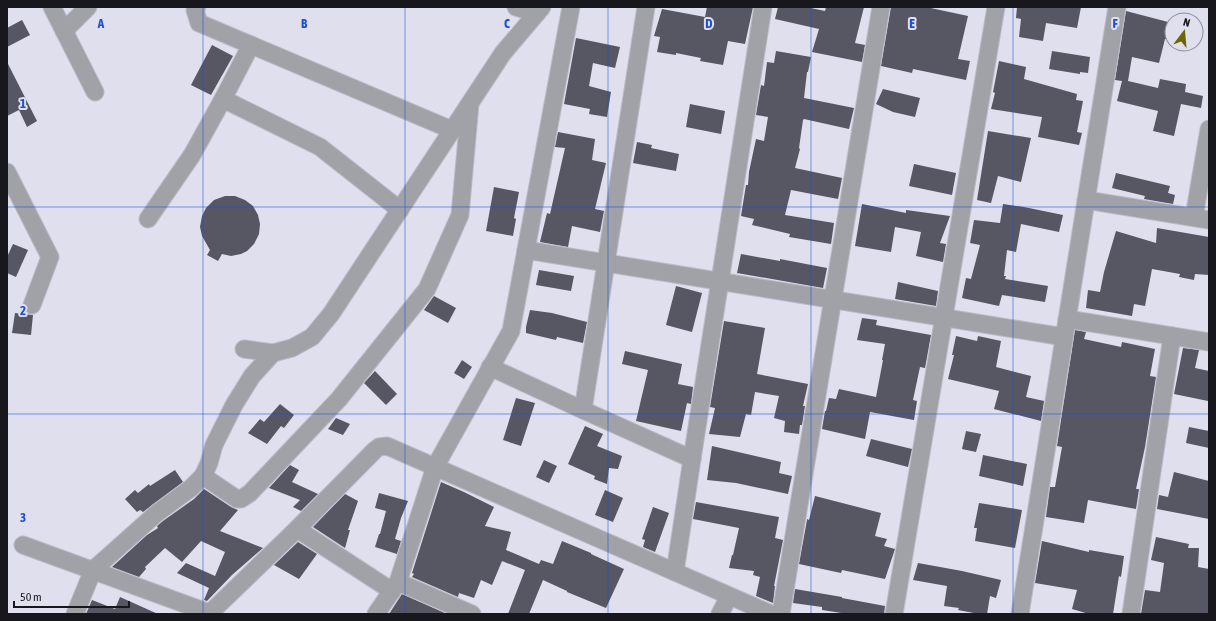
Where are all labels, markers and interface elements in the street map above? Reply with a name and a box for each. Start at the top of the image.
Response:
north arrow [1164,12,1204,52]
text: A [97,16,105,31]
text: B [301,16,308,31]
text: C [504,16,510,31]
text: D [705,16,713,31]
text: E [909,16,915,31]
text: F [1112,16,1118,31]
text: N [1182,16,1192,29]
text: 1 [20,96,26,111]
text: 2 [20,303,26,318]
text: 3 [20,510,26,525]
scale bar [14,583,129,609]
text: 50 m [20,590,42,604]

